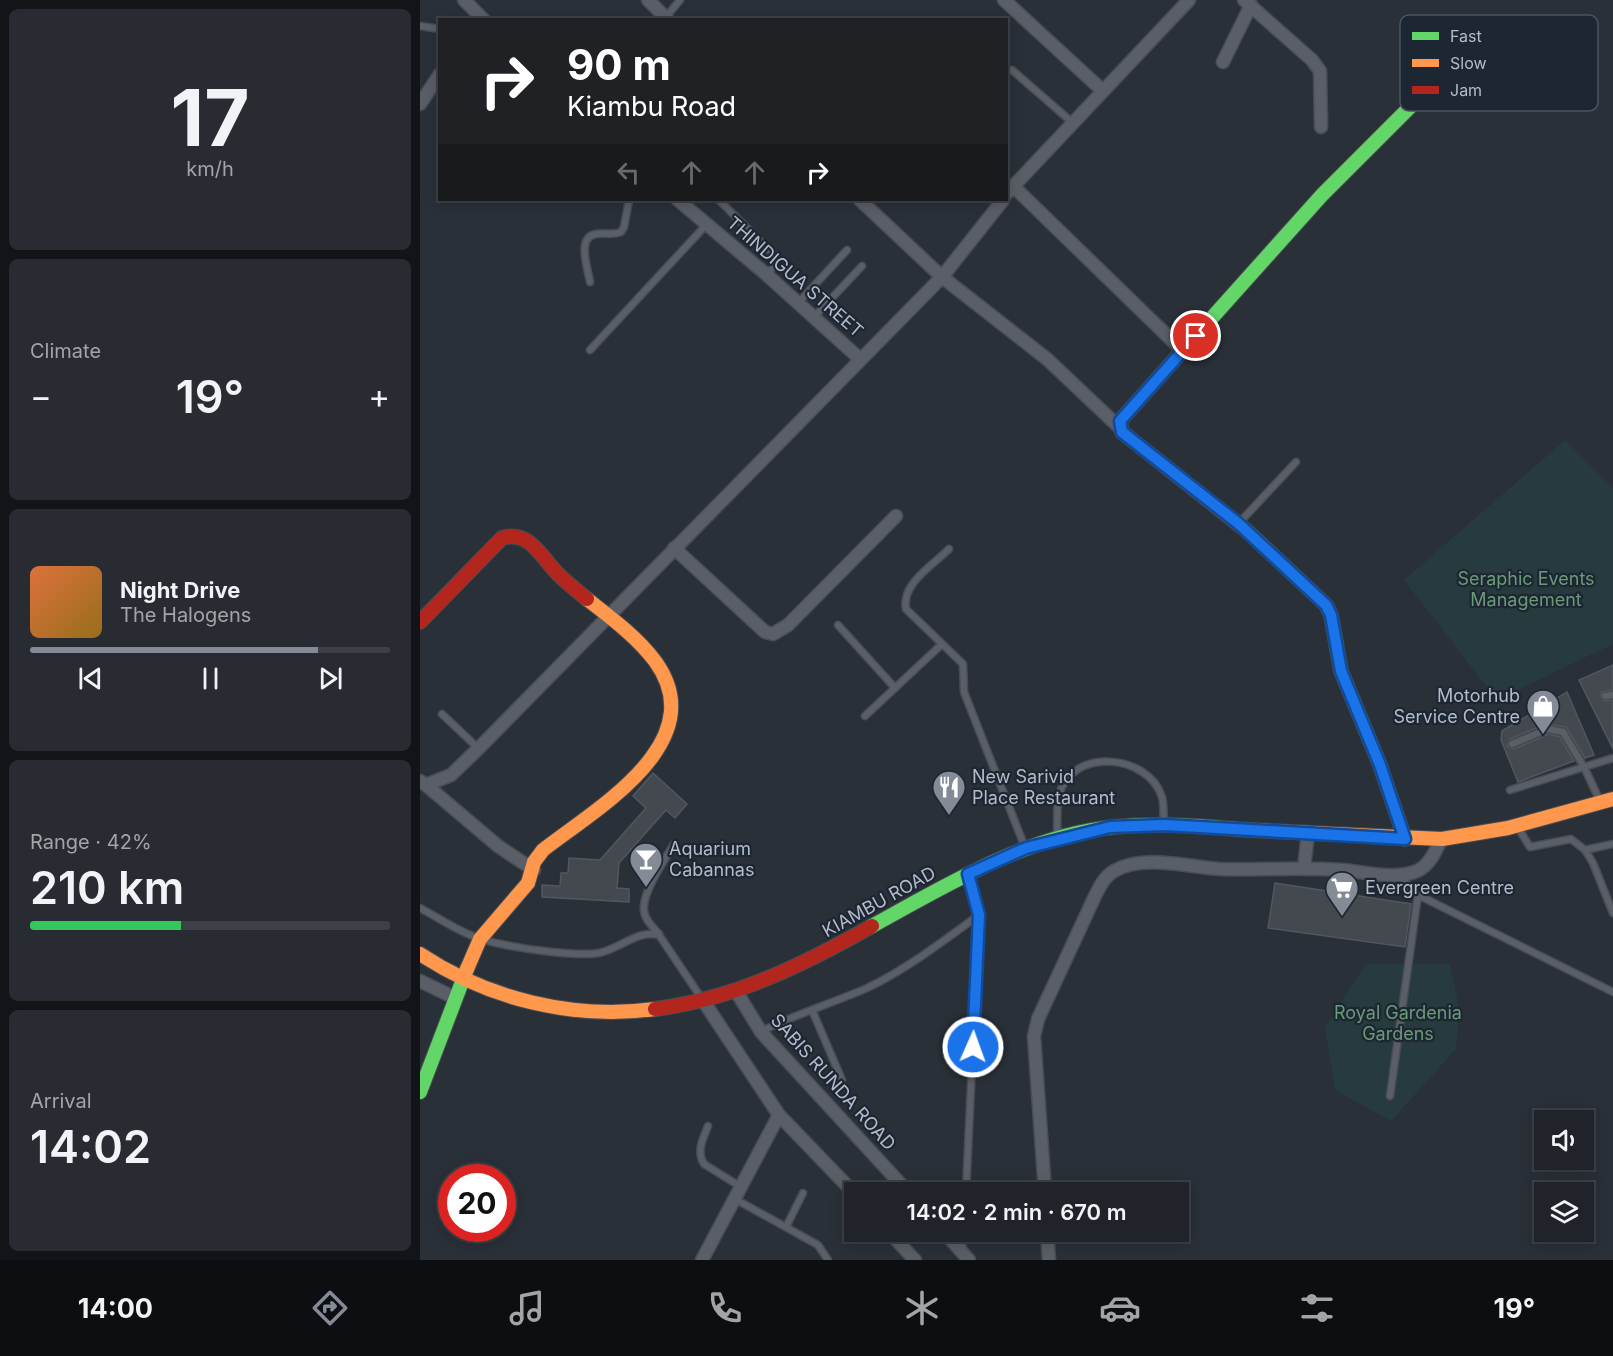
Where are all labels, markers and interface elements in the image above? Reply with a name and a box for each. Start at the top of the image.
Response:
legend [1400,15,1598,111]
text: Fast [1450,26,1482,46]
text: 90 m [567,39,671,90]
icon: right [468,42,546,120]
text: Slow [1450,53,1487,73]
text: 17 [171,70,250,165]
text: Jam [1450,80,1482,100]
text: Kiambu Road [567,90,736,123]
icon: left [612,156,645,189]
icon: ahead [675,156,708,189]
icon: ahead [738,156,771,189]
icon: right [801,156,834,189]
text: km/h [186,157,234,181]
street label: THINDIGUA STREET [723,212,868,341]
pin [1170,310,1221,361]
icon: arrive [1179,319,1212,352]
text: Climate [30,339,101,363]
text: 19° [176,369,244,424]
text: − [30,376,52,416]
text: + [368,376,390,416]
park label: Seraphic Events Management [1457,568,1595,610]
text: Night Drive [120,577,240,603]
text: The Halogens [120,603,251,627]
icon: previous [74,662,107,695]
icon: pause [194,662,227,695]
icon: next [314,662,347,695]
place label: Motorhub Service Centre [1393,685,1520,727]
shop icon: Motorhub Service Centre [1525,688,1561,735]
place label: New Sarivid Place Restaurant [972,766,1115,808]
restaurant icon: New Sarivid Place Restaurant [931,769,967,816]
text: Range · 42% [30,830,152,854]
place label: Aquarium Cabannas [669,838,754,880]
bar icon: Aquarium Cabannas [628,841,664,888]
text: 210 km [30,860,184,915]
street label: KIAMBU ROAD [819,862,939,941]
supermarket icon: Evergreen Centre [1324,870,1360,917]
place label: Evergreen Centre [1365,877,1514,898]
park label: Royal Gardenia Gardens [1334,1002,1462,1044]
street label: SABIS RUNDA ROAD [767,1009,900,1154]
position arrow [941,1015,1005,1079]
text: Arrival [30,1089,92,1113]
map controls [1534,1110,1594,1242]
button: sound [1534,1110,1594,1170]
text: 14:02 [30,1119,151,1174]
speed limit sign: 20 [438,1164,516,1242]
button: layers [1534,1182,1594,1242]
text: 14:02 · 2 min · 670 m [907,1199,1126,1225]
icon: directions [309,1287,351,1329]
icon: music [506,1287,548,1329]
icon: phone [704,1287,746,1329]
icon: climate [901,1287,943,1329]
icon: car [1099,1287,1141,1329]
icon: filters [1296,1287,1338,1329]
text: 14:00 [78,1292,153,1325]
text: 19° [1494,1292,1535,1325]

